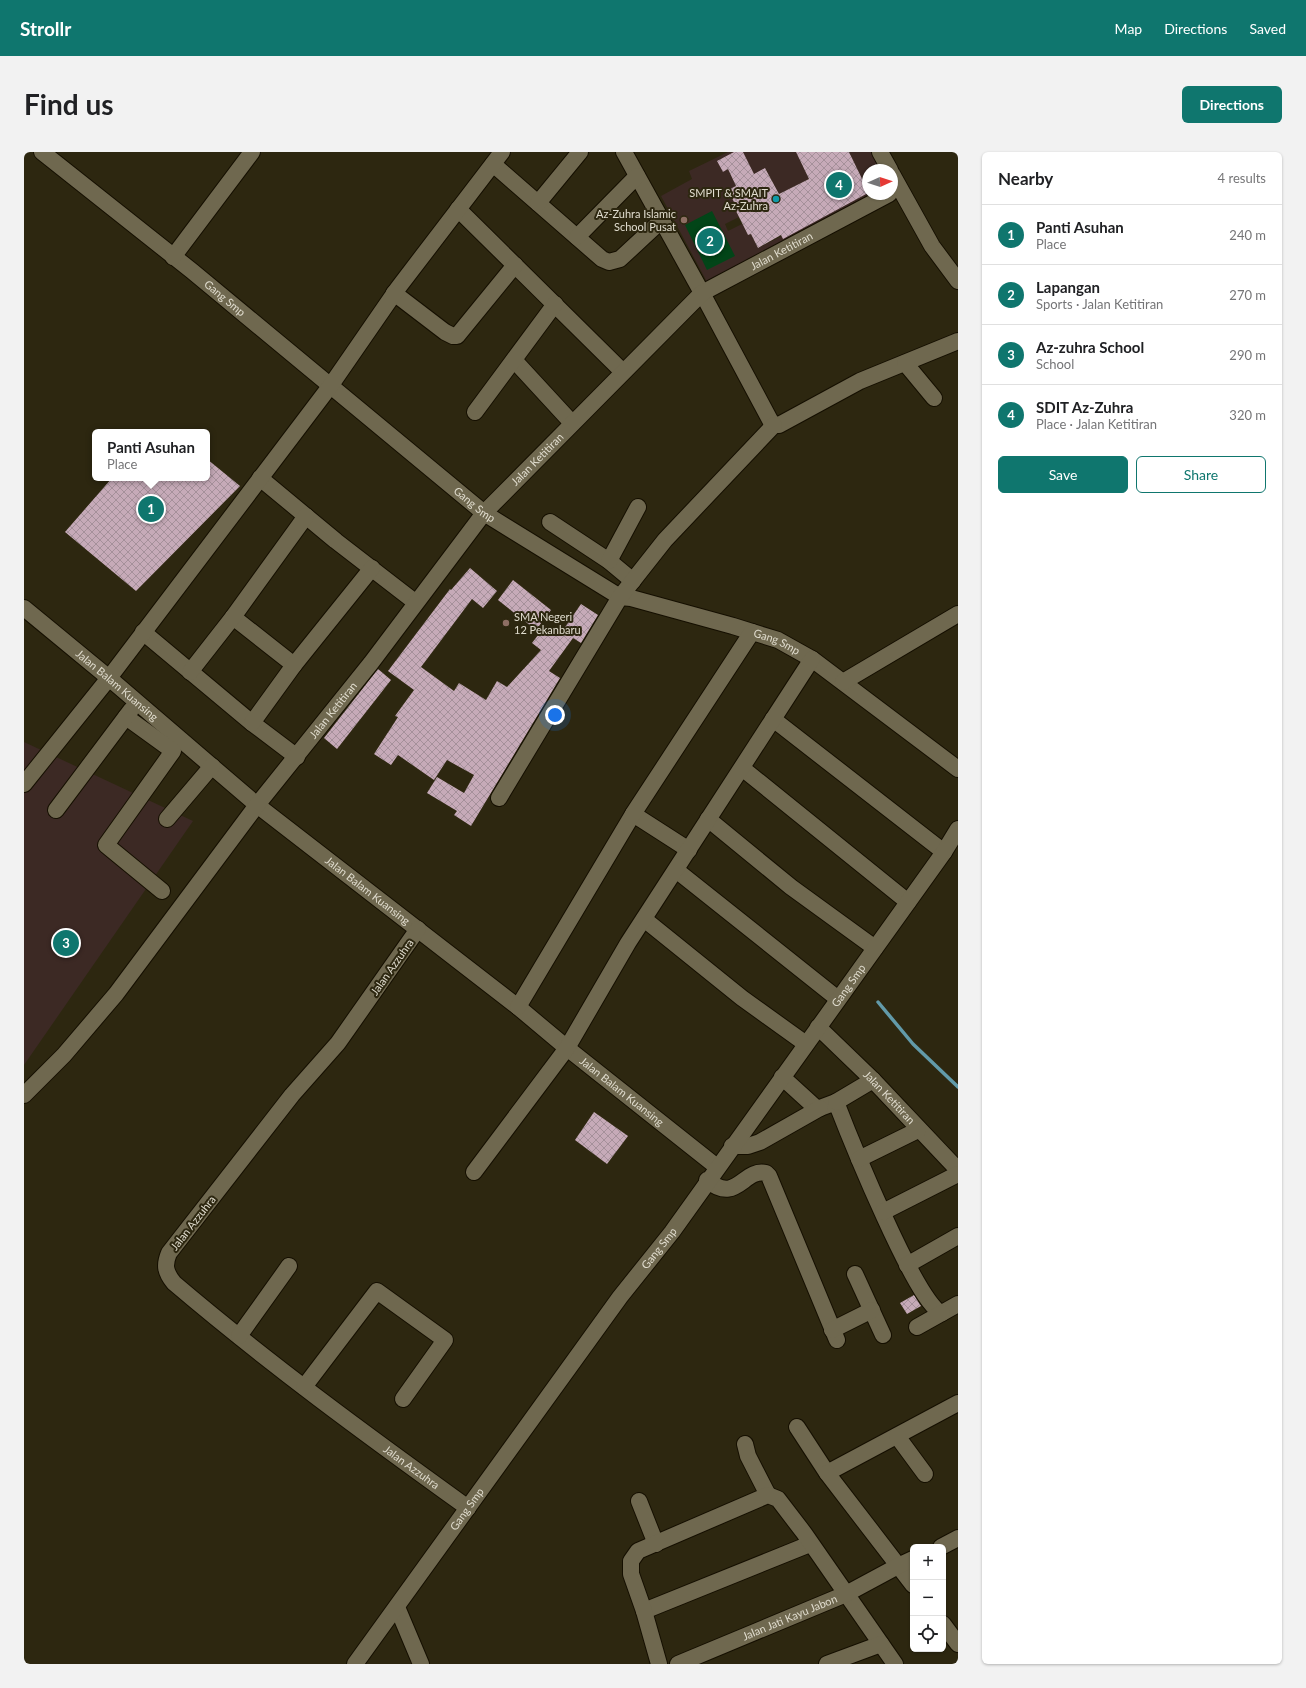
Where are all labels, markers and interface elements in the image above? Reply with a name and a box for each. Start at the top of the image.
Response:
text: Strollr [20,17,71,40]
text: Map [1115,20,1142,37]
text: Directions [1164,20,1227,37]
text: Saved [1249,20,1286,37]
button: Directions [1182,86,1282,123]
text: Find us [24,87,114,121]
north arrow [862,164,898,200]
text: Nearby [998,168,1053,189]
pin: 4 [826,170,852,200]
text: 4 results [1218,170,1266,186]
place label: SMPIT & SMAIT Az-Zuhra [689,186,769,212]
marker: SMPIT & SMAIT Az-Zuhra [771,194,781,204]
place label: Az-Zuhra Islamic School Pusat [596,207,676,233]
marker: Az-Zuhra Islamic School Pusat [679,215,689,225]
text: Panti Asuhan [1036,218,1124,236]
pin: 2 [697,226,723,256]
text: 1 [1007,227,1015,243]
text: 240 m [1229,227,1266,243]
street label: Jalan Ketitiran [748,229,815,272]
text: Place [1036,236,1066,252]
street label: Gang Smp [202,277,248,318]
text: Lapangan [1036,278,1100,296]
text: 2 [1007,287,1015,303]
text: 270 m [1229,287,1266,303]
text: Sports · Jalan Ketitiran [1036,296,1163,312]
text: Az-zuhra School [1036,338,1144,356]
text: 3 [1007,347,1015,363]
text: 290 m [1229,347,1266,363]
text: School [1036,356,1074,372]
text: SDIT Az-Zuhra [1036,398,1133,416]
text: 4 [1007,407,1015,423]
text: 320 m [1229,407,1266,423]
text: Place · Jalan Ketitiran [1036,416,1157,432]
popup [92,429,210,481]
street label: Jalan Ketitiran [508,430,566,488]
text: Panti Asuhan [107,438,195,456]
text: Place [107,456,137,472]
button: Save [998,456,1128,493]
button: Share [1136,456,1266,493]
street label: Gang Smp [451,484,498,524]
pin: 1 [138,494,164,524]
place label: SMA Negeri 12 Pekanbaru [514,610,581,636]
marker: SMA Negeri 12 Pekanbaru [501,618,511,628]
street label: Gang Smp [752,626,802,657]
street label: Jalan Balam Kuansing [74,647,161,724]
street label: Jalan Ketitiran [306,679,359,741]
your location [545,705,565,725]
street label: Jalan Balam Kuansing [323,853,413,927]
pin: 3 [53,928,79,958]
street label: Jalan Azzuhra [367,936,416,997]
street label: Gang Smp [828,961,868,1009]
street label: Jalan Balam Kuansing [578,1054,667,1128]
street label: Jalan Ketitiran [861,1068,918,1126]
street label: Jalan Azzuhra [167,1193,218,1253]
street label: Gang Smp [638,1225,679,1271]
street label: Jalan Azzuhra [381,1442,442,1491]
street label: Gang Smp [447,1485,486,1533]
map controls [910,1544,946,1652]
button: + [910,1544,946,1580]
button: − [910,1580,946,1616]
street label: Jalan Jati Kayu Jabon [740,1591,839,1643]
button: locate [910,1616,946,1652]

